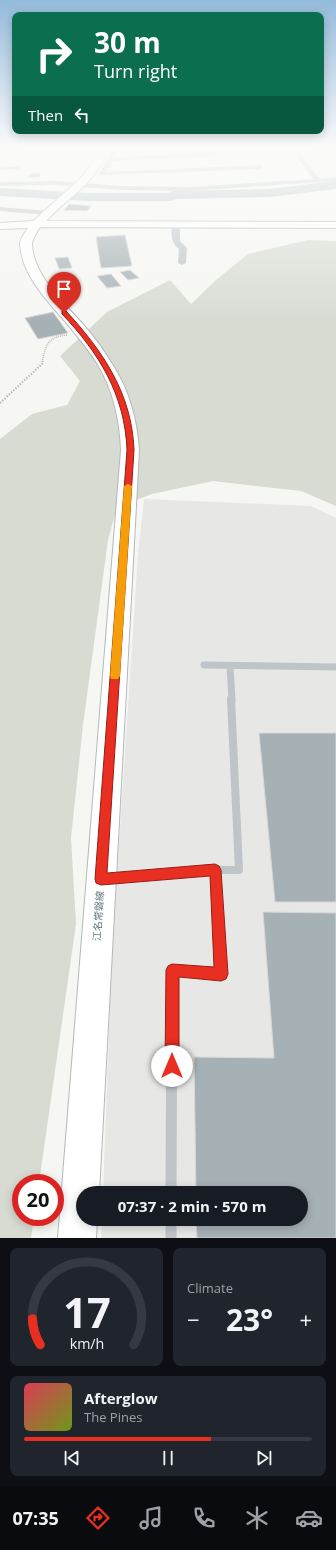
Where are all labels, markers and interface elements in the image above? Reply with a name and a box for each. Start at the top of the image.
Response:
text: 30 m [94,23,161,61]
icon: right [28,28,80,80]
text: Turn right [94,59,177,83]
icon: left [71,104,93,126]
text: Then [28,105,63,125]
pin [47,272,81,313]
icon: arrive [53,278,75,300]
street label: 江名常磐線 [89,891,107,941]
position arrow [151,1045,193,1087]
speed limit sign: 20 [12,1174,64,1226]
text: 07:37 · 2 min · 570 m [118,1196,266,1216]
text: Climate [187,1279,233,1297]
text: 17 [63,1284,110,1340]
text: 23° [226,1299,273,1340]
text: − [187,1304,200,1334]
text: + [299,1304,312,1334]
text: km/h [69,1334,104,1353]
text: Afterglow [84,1388,158,1408]
text: The Pines [84,1408,142,1426]
icon: previous [61,1447,83,1469]
icon: pause [157,1447,179,1469]
icon: next [253,1447,275,1469]
icon: directions [84,1504,112,1532]
icon: music [137,1504,165,1532]
icon: phone [190,1504,218,1532]
icon: climate [243,1504,271,1532]
icon: car [295,1504,323,1532]
text: 07:35 [12,1506,59,1530]

